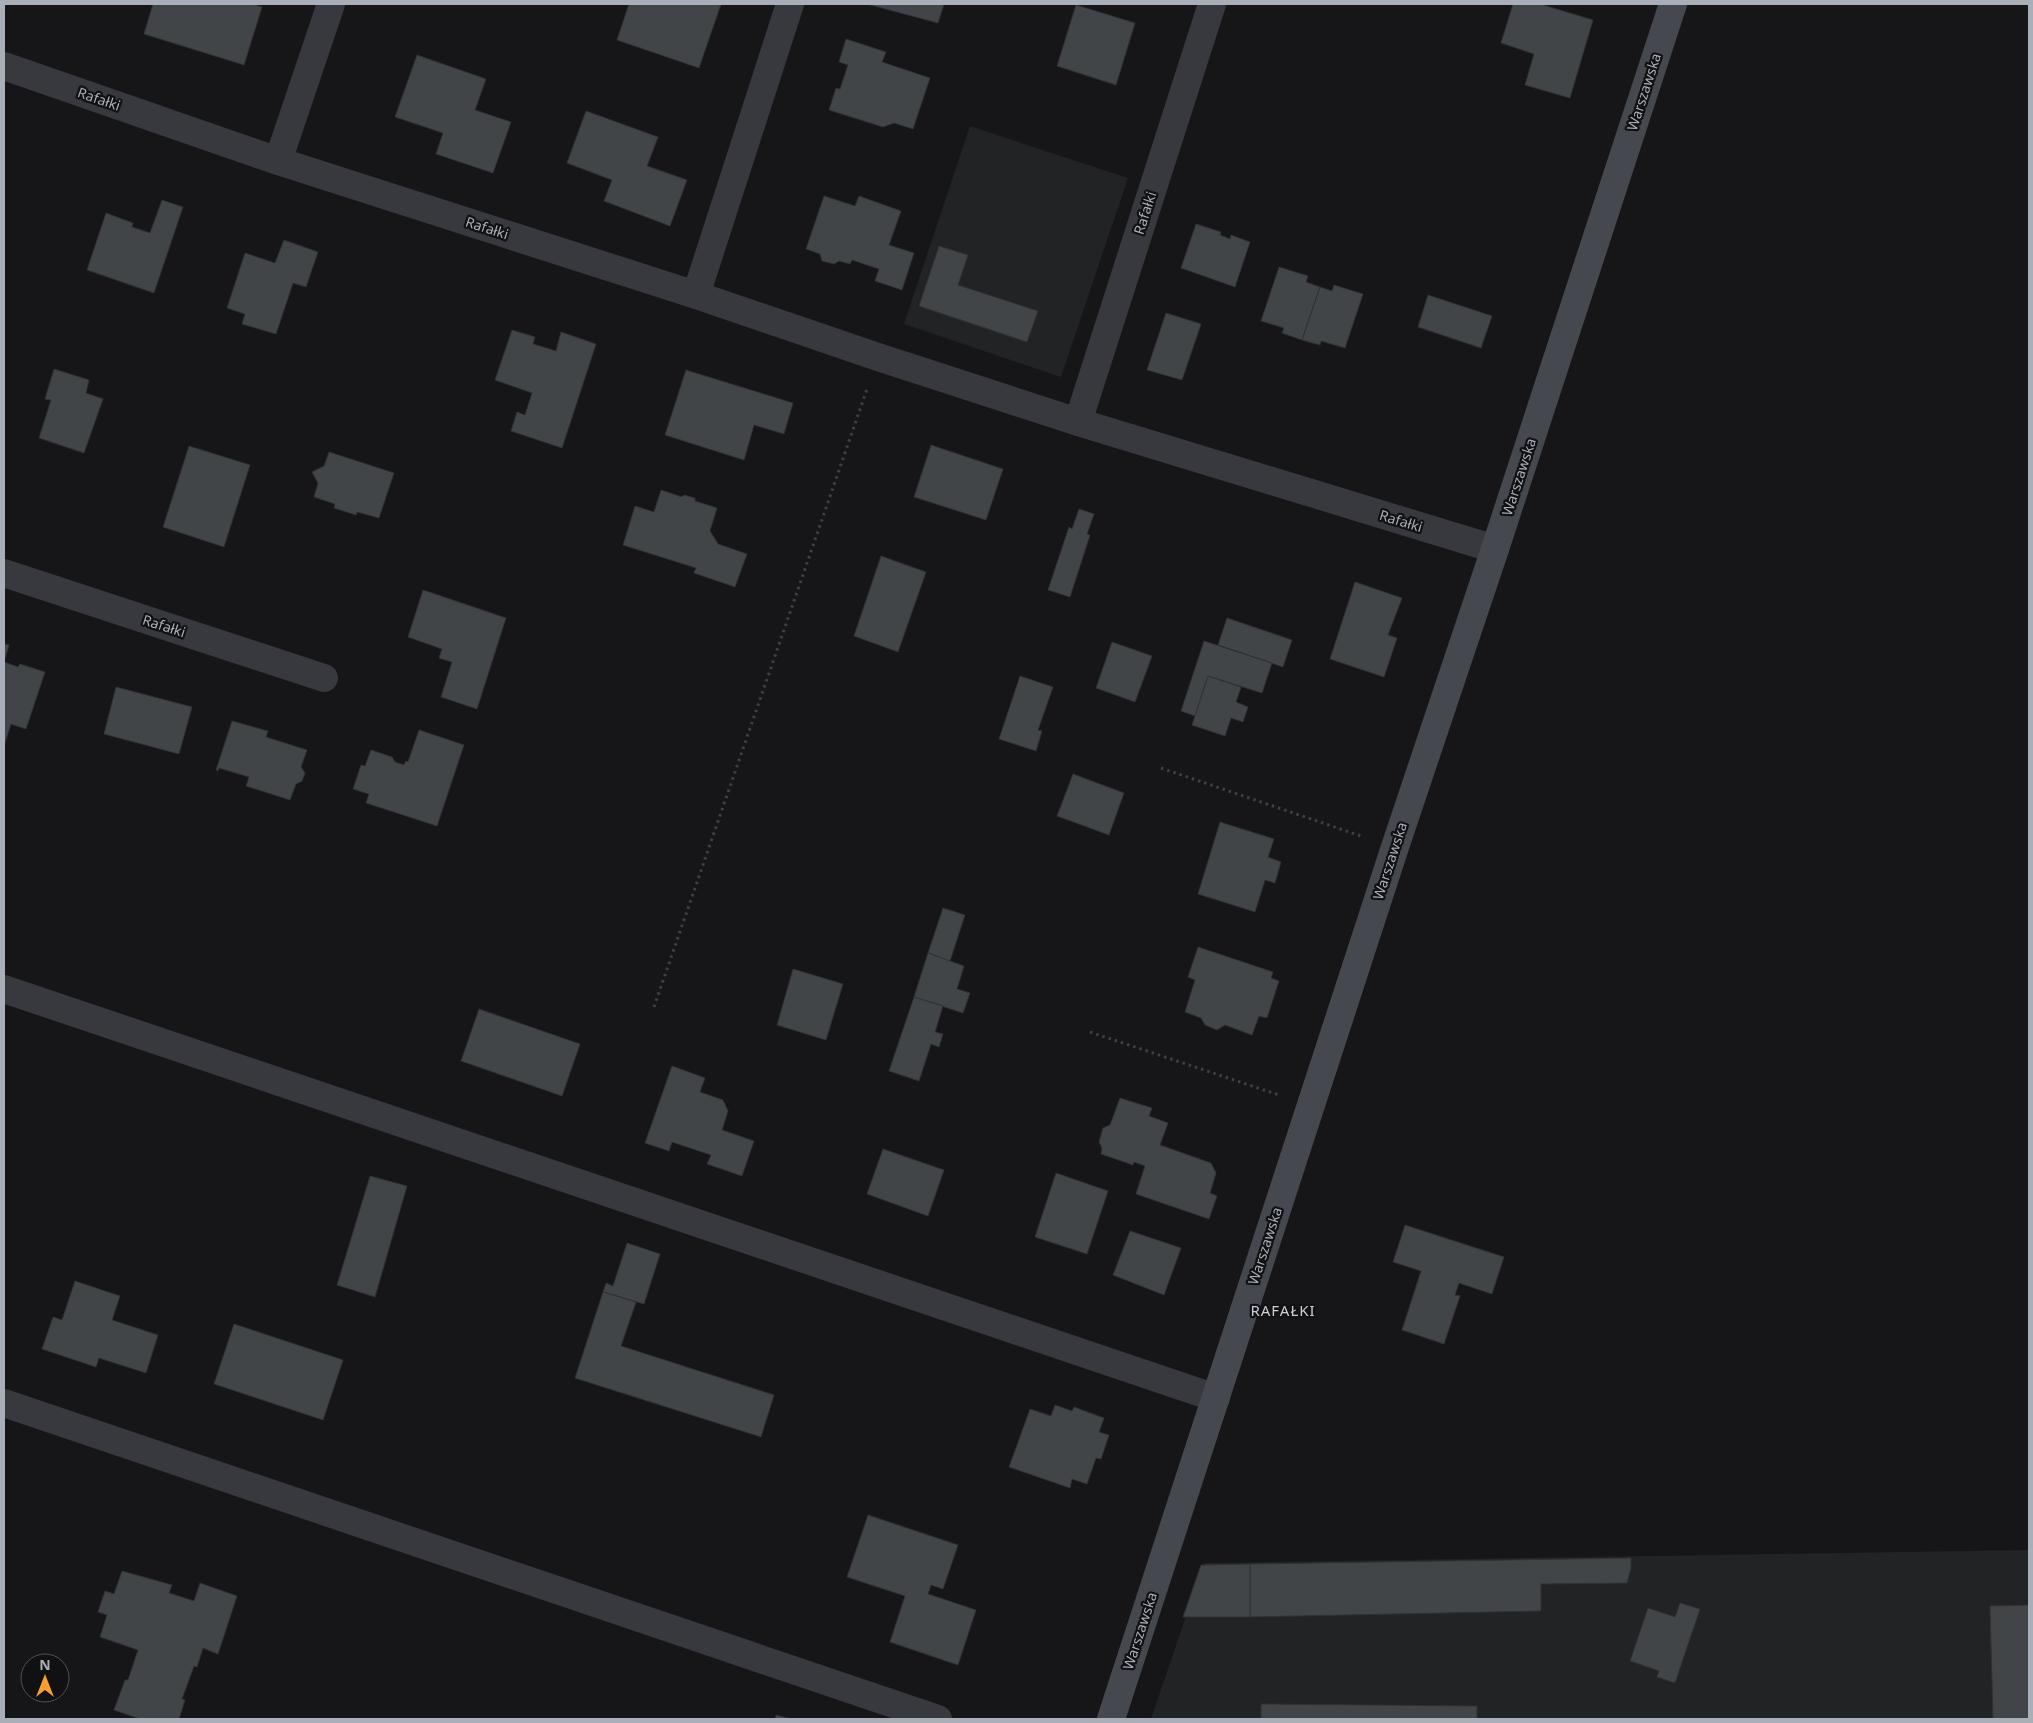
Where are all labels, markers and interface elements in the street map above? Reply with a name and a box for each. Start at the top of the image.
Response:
street label: Warszawska [1622,51,1665,133]
street label: Rafałki [75,82,123,115]
street label: Rafałki [1129,189,1160,237]
street label: Rafałki [463,212,511,243]
street label: Warszawska [1497,436,1540,518]
street label: Rafałki [1377,505,1425,536]
street label: Rafałki [140,610,188,641]
street label: Warszawska [1368,820,1411,902]
street label: Warszawska [1243,1205,1286,1287]
district label: RAFAŁKI [1250,1300,1316,1320]
street label: Warszawska [1118,1590,1161,1672]
north arrow [20,1653,70,1703]
text: N [39,1655,51,1674]

